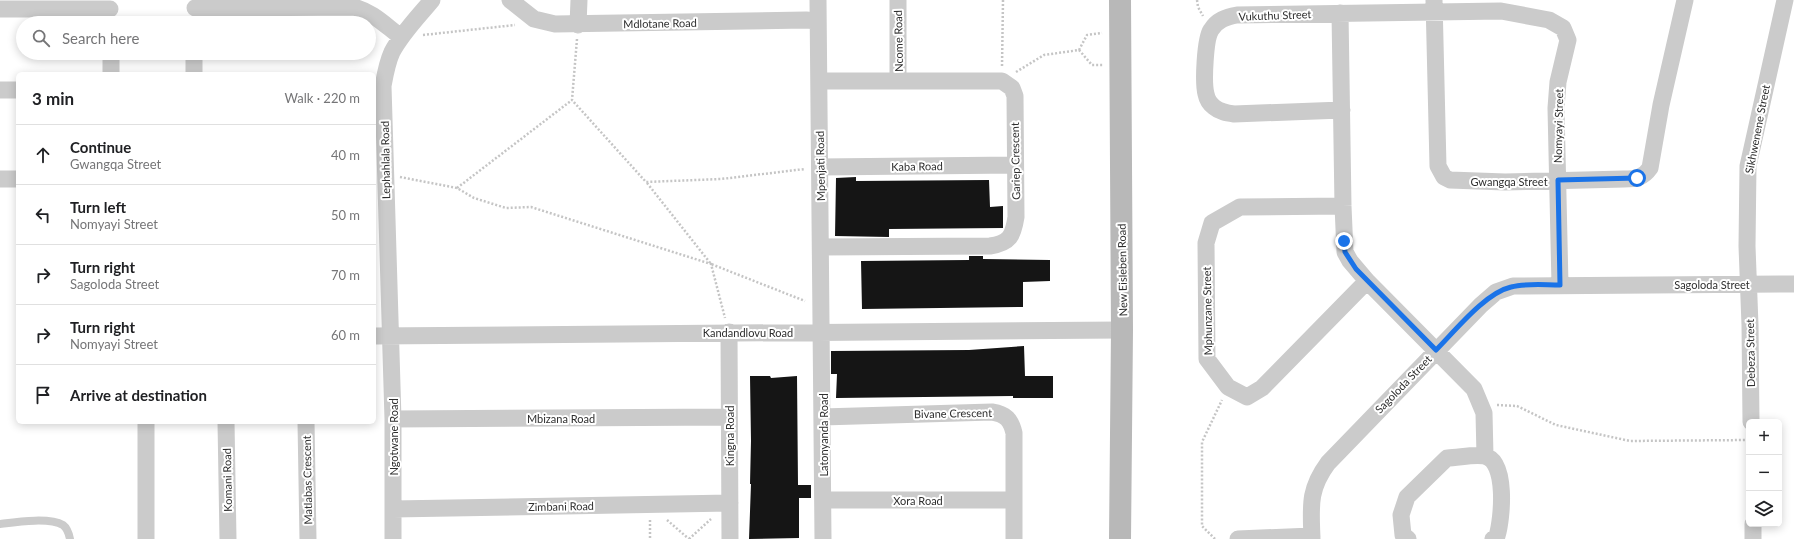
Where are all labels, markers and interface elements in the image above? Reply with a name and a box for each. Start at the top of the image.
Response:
street label: Vukuthu Street [1238,7,1312,23]
street label: Ncome Road [891,10,905,72]
search box [16,16,376,60]
street label: Mdlotane Road [623,16,697,30]
icon: search [30,27,52,49]
text: Search here [62,29,139,47]
street label: Sikhwenene Street [1742,83,1772,175]
text: 3 min [32,88,74,109]
street label: Nomyayi Street [1551,89,1565,163]
text: Walk · 220 m [284,90,360,106]
street label: Lephahlala Road [378,121,392,199]
street label: Gariep Crescent [1008,122,1022,200]
street label: Mpenjati Road [813,131,827,201]
text: Continue [70,138,131,156]
icon: ahead [32,144,54,166]
text: 40 m [331,147,360,163]
text: Gwangqa Street [70,156,161,172]
street label: Kaba Road [891,159,943,173]
route start [1628,169,1646,187]
street label: Gwangqa Street [1470,175,1548,188]
text: Turn left [70,198,126,216]
icon: left [32,204,54,226]
text: 50 m [331,207,360,223]
text: Nomyayi Street [70,216,158,232]
street label: New Eisleben Road [1115,224,1129,316]
route end [1335,232,1353,250]
text: Turn right [70,258,135,276]
icon: right [32,264,54,286]
street label: Mphunzane Street [1200,266,1214,356]
text: 70 m [331,267,360,283]
text: Sagoloda Street [70,276,159,292]
street label: Sagoloda Street [1674,278,1750,291]
text: Turn right [70,318,135,336]
street label: Debeza Street [1743,319,1757,387]
icon: right [32,324,54,346]
street label: Kandandlovu Road [703,326,793,339]
text: 60 m [331,327,360,343]
text: Nomyayi Street [70,336,158,352]
street label: Sagoloda Street [1372,352,1434,416]
icon: arrive [32,384,54,406]
text: Arrive at destination [70,386,207,404]
street label: Latonyanda Road [817,393,830,477]
street label: Ngotwane Road [387,398,400,476]
street label: Kingna Road [723,406,736,466]
street label: Bivane Crescent [914,406,992,420]
street label: Mbizana Road [527,412,595,425]
map controls [1746,419,1782,527]
button: + [1746,419,1782,455]
street label: Matlabas Crescent [300,435,314,525]
street label: Komani Road [220,448,234,512]
button: − [1746,455,1782,491]
button: layers [1746,491,1782,527]
street label: Xora Road [893,494,943,507]
street label: Zimbani Road [528,499,594,513]

